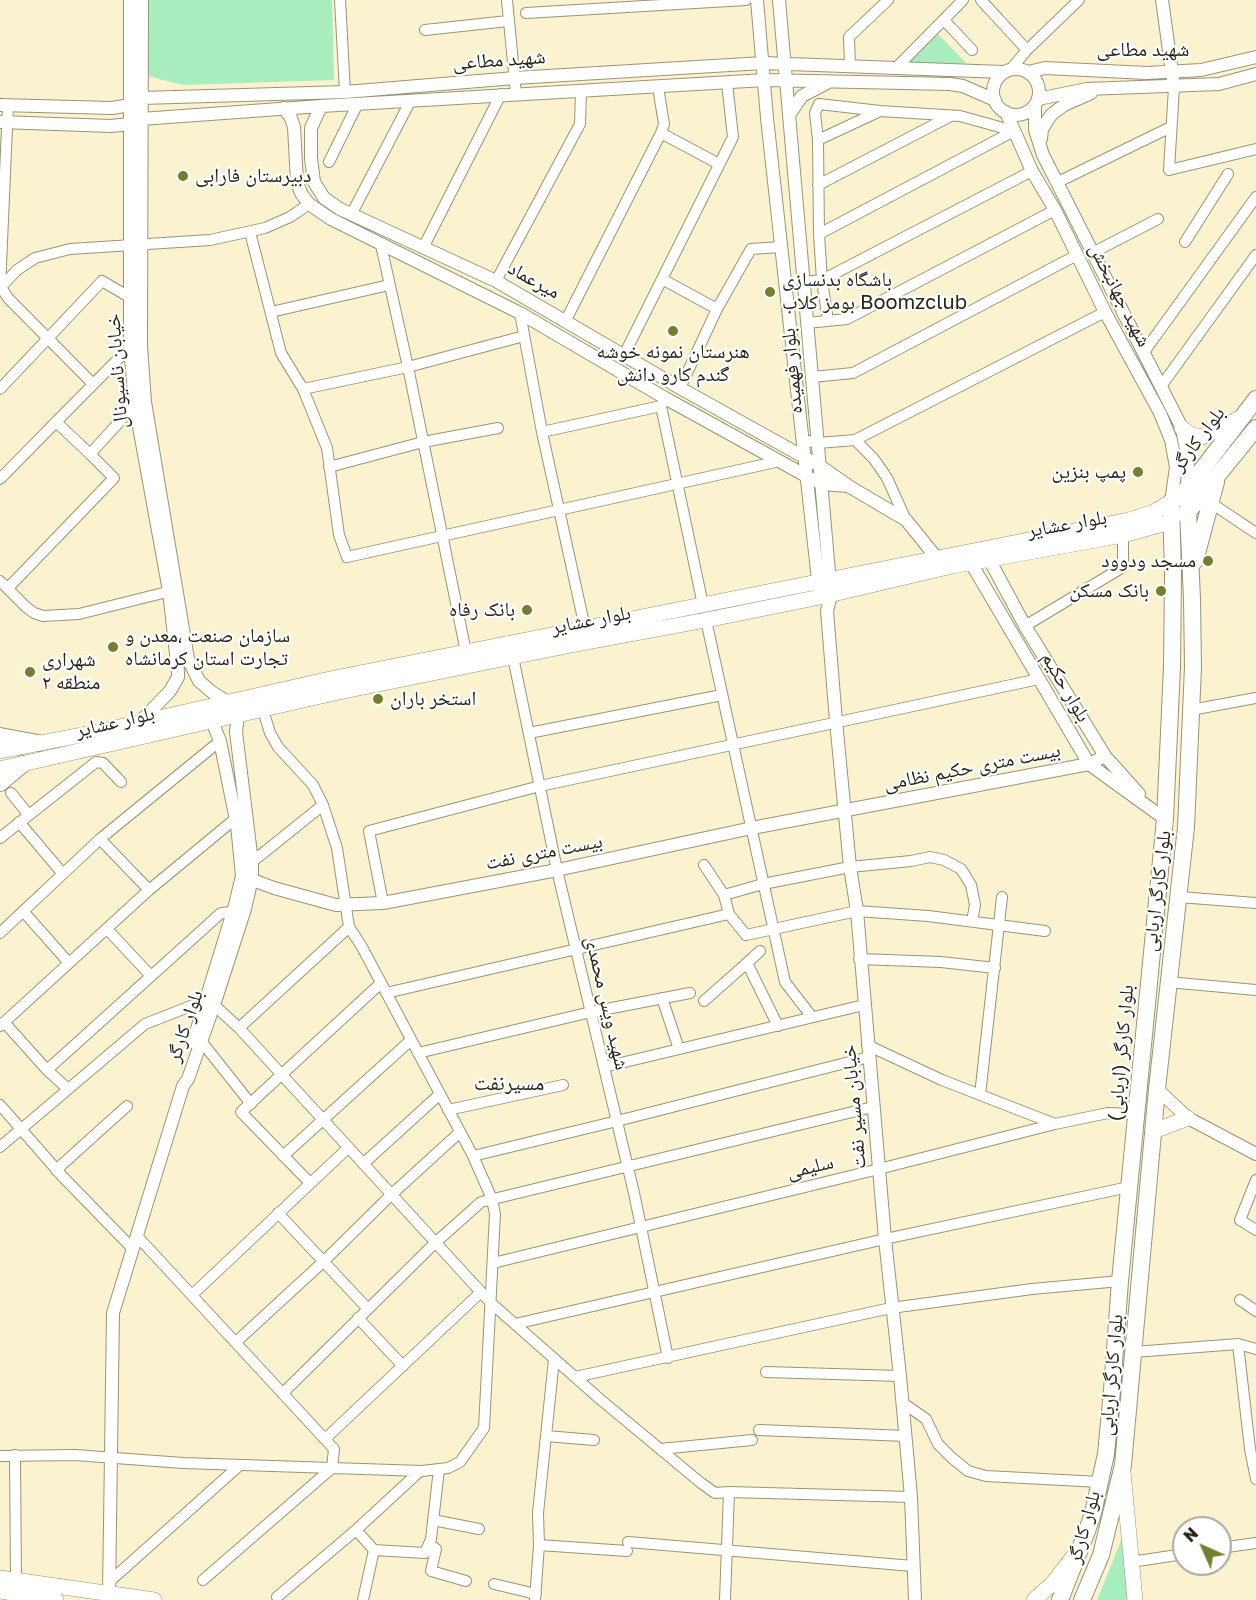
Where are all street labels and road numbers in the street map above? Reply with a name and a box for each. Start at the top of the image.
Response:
street label: شهید مطاعی [1096,38,1190,62]
street label: شهید مطاعی [452,45,546,75]
street label: شهید جهانبخش [1084,239,1156,351]
street label: میرعماد [504,256,564,304]
street label: خیابان ناسیونال [101,313,133,429]
street label: بلوار فهمیده [776,327,808,415]
street label: بلوار کارگر [1166,402,1230,476]
street label: بلوار عشایر [1025,505,1109,543]
street label: بلوار عشایر [549,601,633,639]
street label: بلوار حکیم [1036,648,1096,726]
street label: بلوار عشایر [73,701,157,743]
street label: بیست متری حکیم نظامی [882,738,1062,796]
street label: بیست متری نفت [483,829,605,875]
street label: بلوار کارگر اربابی [1138,829,1176,953]
street label: شهید ویس محمدی [580,934,634,1072]
street label: بلوار کارگر (اربابی) [1103,984,1139,1122]
street label: بلوار کارگر [161,987,209,1065]
street label: خیابان مسیر نفت [837,1044,871,1170]
street label: سلیمی [784,1150,836,1184]
street label: بلوار کارگر اربابی [1094,1313,1128,1437]
street label: بلوار کارگر [1062,1488,1106,1566]

